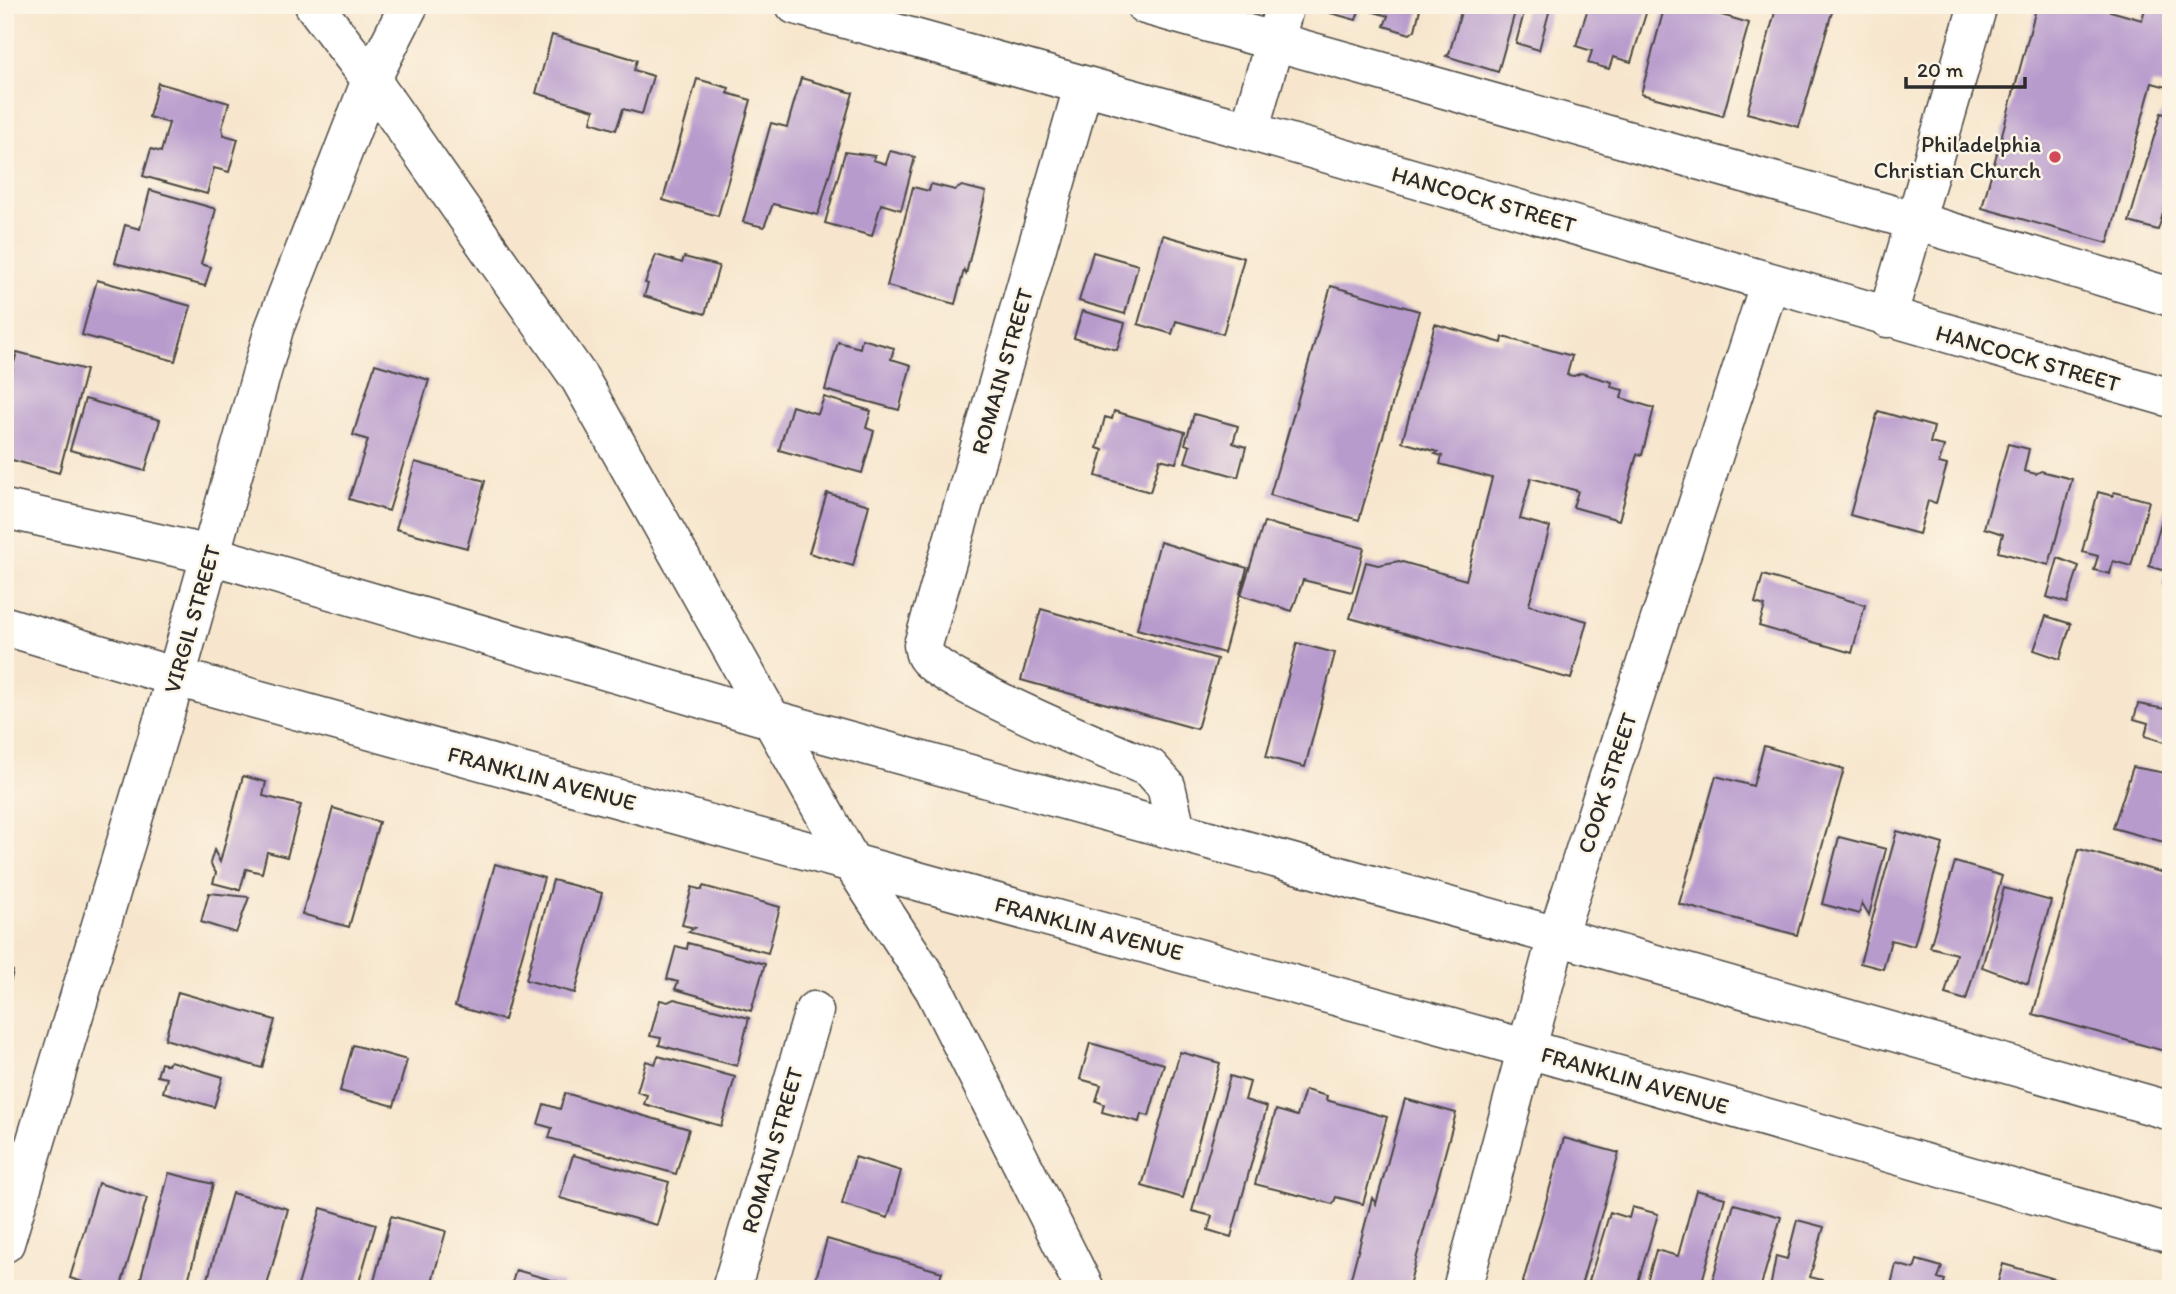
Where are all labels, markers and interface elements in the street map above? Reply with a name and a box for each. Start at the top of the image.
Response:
scale bar [1906,46,2025,90]
text: 20 m [1917,57,1964,82]
place label: Philadelphia Christian Church [1873,130,2041,184]
marker: Philadelphia Christian Church [2047,149,2063,165]
street label: HANCOCK STREET [1389,159,1579,239]
street label: ROMAIN STREET [965,285,1039,457]
street label: HANCOCK STREET [1933,318,2123,398]
street label: VIRGIL STREET [157,541,227,696]
street label: COOK STREET [1571,709,1643,857]
street label: FRANKLIN AVENUE [445,739,639,817]
street label: FRANKLIN AVENUE [992,889,1186,967]
street label: FRANKLIN AVENUE [1538,1040,1732,1120]
street label: ROMAIN STREET [735,1064,809,1236]

